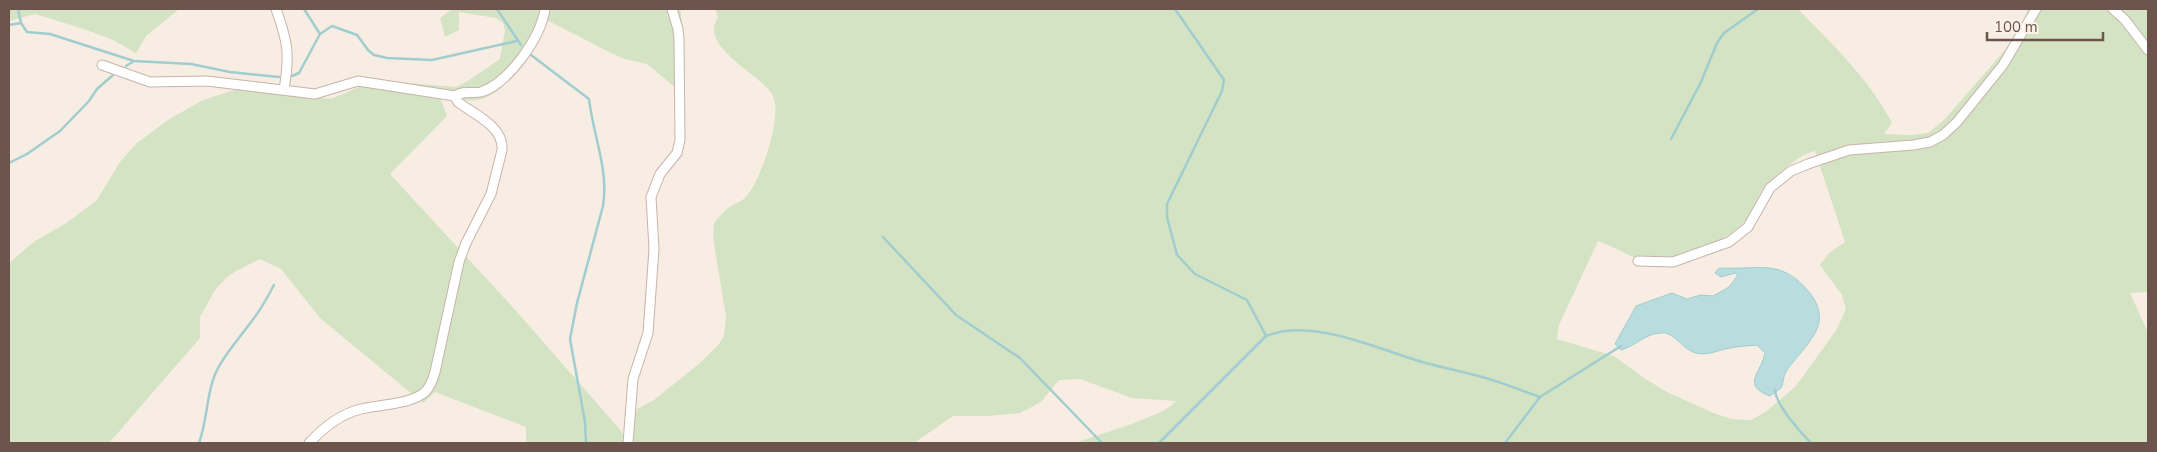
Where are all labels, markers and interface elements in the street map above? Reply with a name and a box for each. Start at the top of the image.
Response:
scale bar [1987,10,2103,42]
text: 100 m [1994,17,2038,37]

